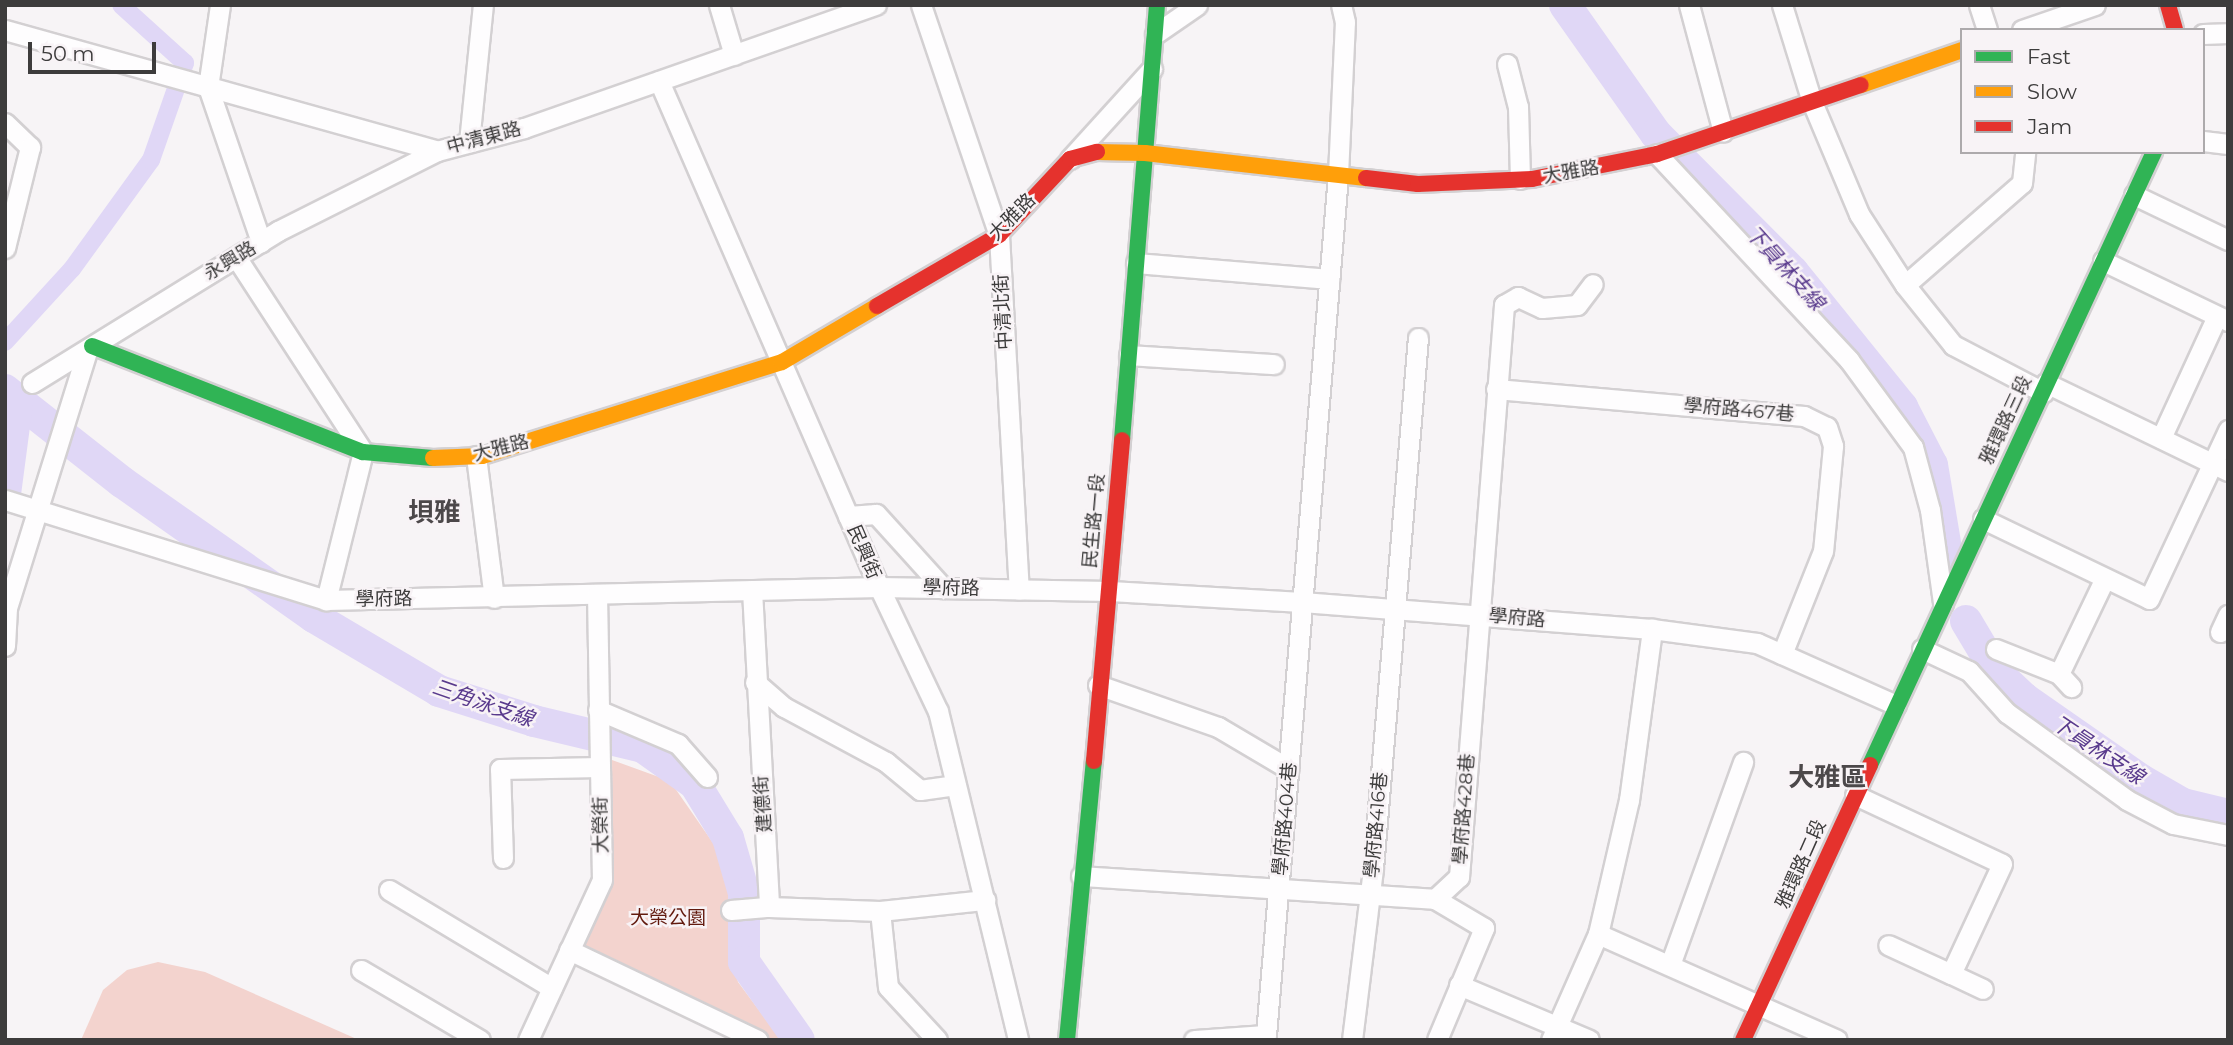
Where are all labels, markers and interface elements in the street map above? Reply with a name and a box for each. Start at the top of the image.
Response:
scale bar [32,28,159,72]
legend [1960,28,2205,154]
text: 50 m [41,41,95,66]
text: Fast [2027,44,2071,69]
text: Slow [2027,79,2077,104]
text: Jam [2027,114,2072,139]
street label: 中清東路 [444,117,524,159]
street label: 大雅路 [1541,156,1601,188]
street label: 大雅路 [984,189,1040,245]
water label: 下員林支線 [1741,221,1829,315]
street label: 永興路 [200,237,260,285]
street label: 中清北街 [990,273,1016,351]
street label: 雅環路三段 [1976,372,2036,468]
street label: 學府路467巷 [1683,394,1795,426]
street label: 大雅路 [471,430,531,466]
street label: 民生路一段 [1079,473,1109,569]
district label: 垻雅 [408,497,460,529]
street label: 民興街 [842,521,886,583]
street label: 學府路 [922,576,980,600]
street label: 學府路 [355,587,413,611]
street label: 學府路 [1488,604,1546,632]
water label: 三角泳支線 [429,674,537,732]
water label: 下員林支線 [2047,710,2149,790]
street label: 學府路428巷 [1449,753,1479,865]
street label: 學府路404巷 [1269,761,1301,877]
district label: 大雅區 [1788,762,1866,794]
street label: 學府路416巷 [1360,771,1392,879]
street label: 建德街 [750,775,776,833]
street label: 大榮街 [589,796,613,854]
street label: 雅環路二段 [1771,816,1831,912]
park label: 大榮公園 [630,907,706,929]

